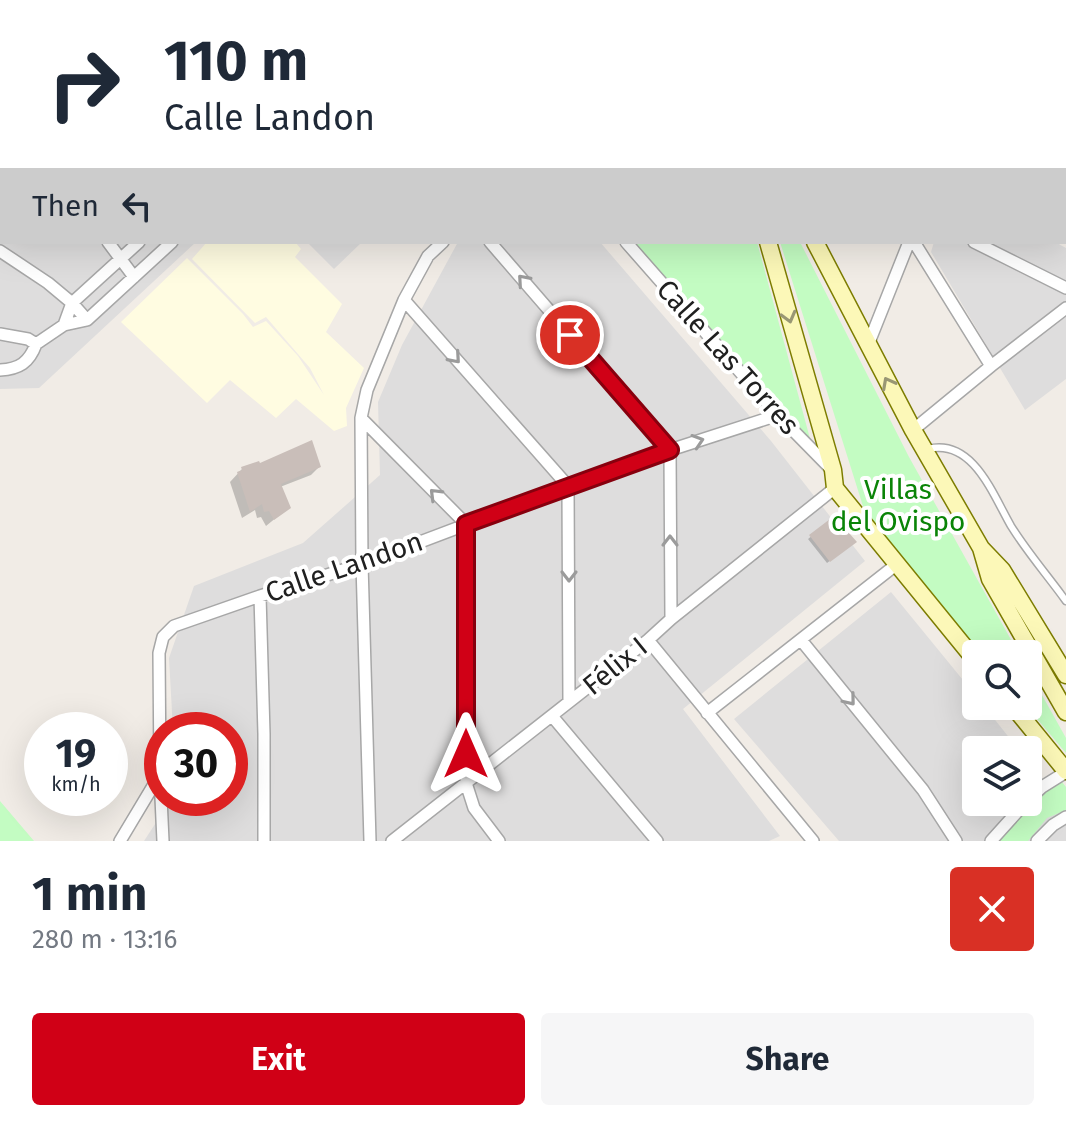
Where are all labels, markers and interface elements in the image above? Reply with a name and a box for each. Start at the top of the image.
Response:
text: 110 m [164,28,308,95]
icon: right [32,32,136,136]
text: Calle Landon [164,96,375,140]
icon: left [115,184,159,228]
text: Then [32,188,99,224]
street label: Calle Las Torres [650,273,806,441]
one-way arrow [518,274,533,289]
pin [536,301,604,369]
one-way arrow [780,310,797,324]
icon: arrive [548,313,592,357]
one-way arrow [446,349,460,364]
one-way arrow [882,376,897,391]
one-way arrow [691,434,704,450]
park label: Villas del Ovispo [831,473,965,538]
one-way arrow [430,489,444,503]
street label: Calle Landon [261,525,427,609]
one-way arrow [661,534,679,547]
one-way arrow [560,570,578,583]
street label: Félix I [576,630,654,702]
map controls [962,640,1042,816]
button: search [962,640,1042,720]
one-way arrow [840,691,855,705]
speed limit sign: 30 [144,712,248,816]
position arrow [424,712,508,796]
text: 19 [56,730,96,778]
button: layers [962,736,1042,816]
text: km/h [51,772,101,796]
text: 1 min [32,865,147,923]
button: close [950,867,1034,951]
text: 280 m · 13:16 [32,924,177,955]
button: Exit [32,1013,525,1105]
button: Share [541,1013,1034,1105]

